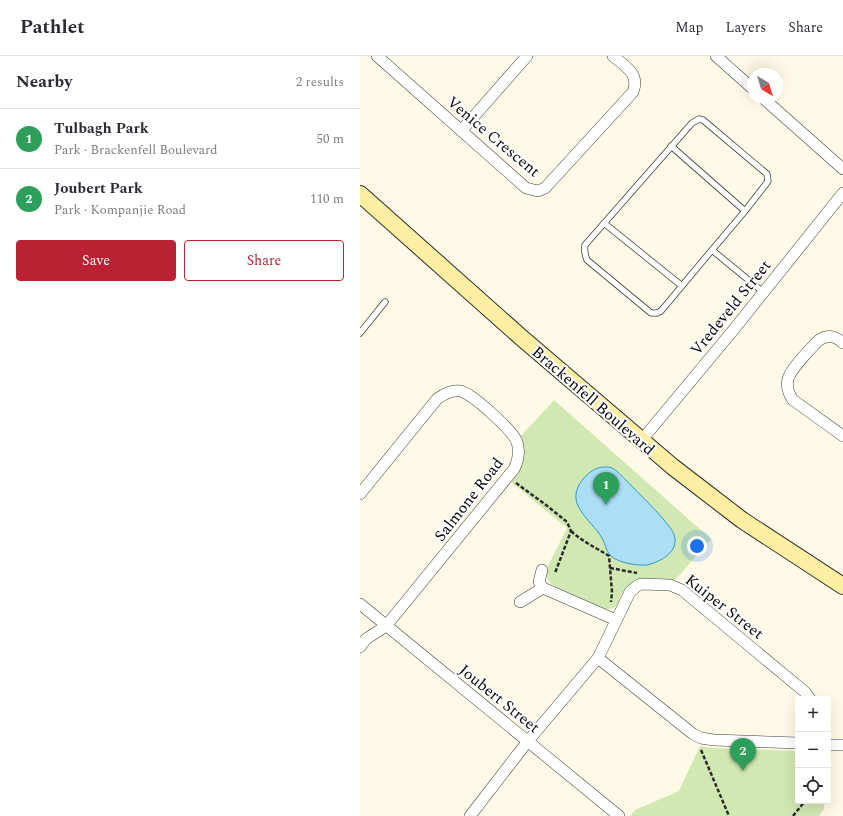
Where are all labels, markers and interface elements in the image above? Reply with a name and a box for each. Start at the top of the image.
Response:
text: Pathlet [20,13,85,42]
text: Map [675,17,704,38]
text: Layers [726,17,766,38]
text: Share [788,17,823,38]
north arrow [747,68,783,104]
text: Nearby [16,69,72,95]
text: 2 results [296,72,344,92]
street label: Venice Crescent [441,90,546,183]
text: Tulbagh Park [54,117,149,140]
text: 1 [25,129,33,149]
text: 50 m [317,129,344,149]
text: Park · Brackenfell Boulevard [54,140,218,160]
text: Joubert Park [54,177,143,200]
text: 2 [25,189,33,209]
text: 110 m [310,189,344,209]
text: Park · Kompanjie Road [54,200,186,220]
button: Save [16,240,176,281]
button: Share [184,240,344,281]
street label: Vredeveld Street [685,254,777,361]
street label: Brackenfell Boulevard [526,340,660,461]
street label: Salmone Road [428,452,509,547]
pin: 1 [593,472,619,505]
your location [687,536,707,556]
street label: Kuiper Street [680,568,769,645]
street label: Joubert Street [454,659,545,739]
map controls [795,696,831,804]
button: + [795,696,831,732]
button: − [795,732,831,768]
pin: 2 [730,738,756,771]
button: locate [795,768,831,804]

